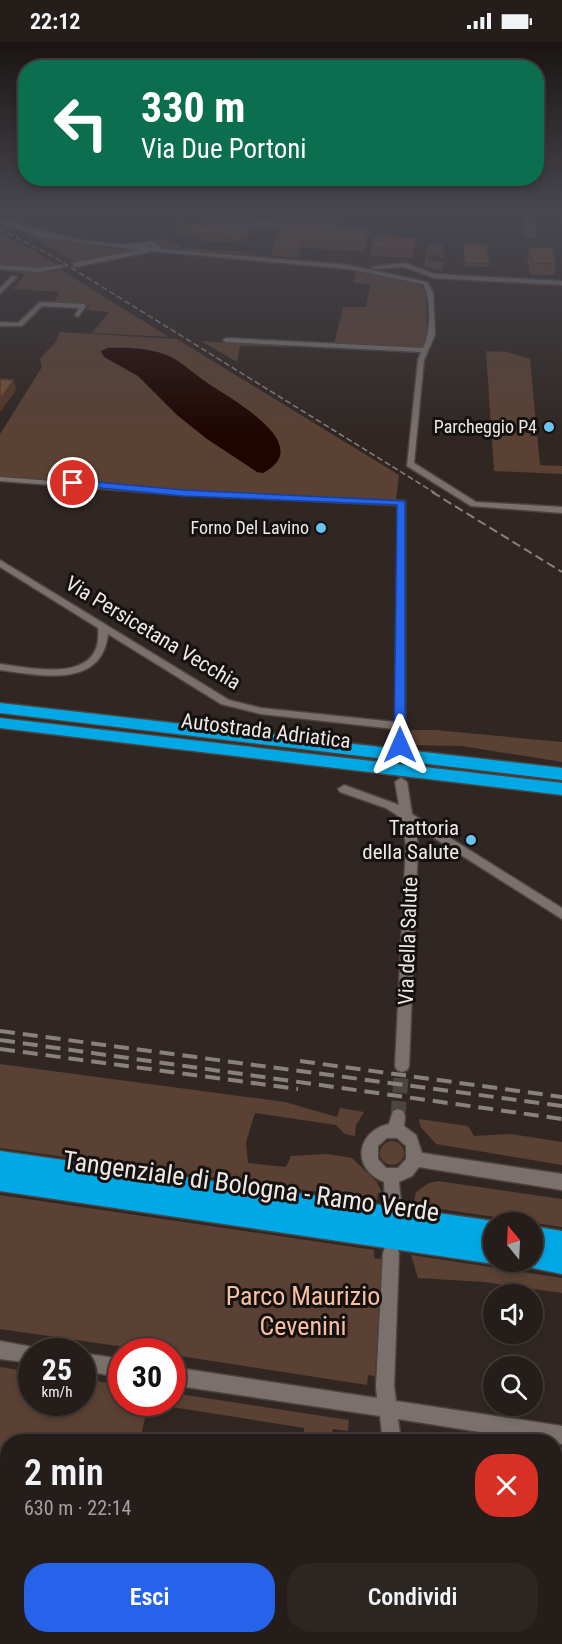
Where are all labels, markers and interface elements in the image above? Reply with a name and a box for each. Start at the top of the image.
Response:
text: 22:12 [30,9,81,34]
text: 330 m [141,83,246,132]
icon: left [42,84,120,162]
text: Via Due Portoni [141,133,307,165]
place label: Parcheggio P4 [434,416,537,437]
marker: Parcheggio P4 [542,420,556,434]
pin [47,457,98,508]
icon: arrive [56,466,89,499]
place label: Forno Del Lavino [191,517,309,538]
marker: Forno Del Lavino [314,521,328,535]
street label: Via Persicetana Vecchia [61,571,245,695]
street label: Autostrada Adriatica [180,709,352,753]
position arrow [368,713,432,777]
place label: Trattoria della Salute [362,816,459,864]
marker: Trattoria della Salute [464,833,478,847]
street label: Via della Salute [394,876,422,1005]
street label: Tangenziale di Bologna - Ramo Verde [61,1145,441,1227]
north arrow [483,1212,543,1272]
map controls [483,1212,543,1416]
park label: Parco Maurizio Cevenini [226,1281,380,1341]
button: sound [483,1284,543,1344]
speed limit sign: 30 [108,1338,186,1416]
text: 25 [42,1352,72,1387]
button: search [483,1356,543,1416]
text: km/h [42,1383,72,1401]
text: 2 min [24,1452,104,1494]
button: close [475,1454,538,1517]
text: 630 m · 22:14 [24,1496,131,1520]
button: Esci [24,1563,275,1632]
button: Condividi [287,1563,538,1632]

